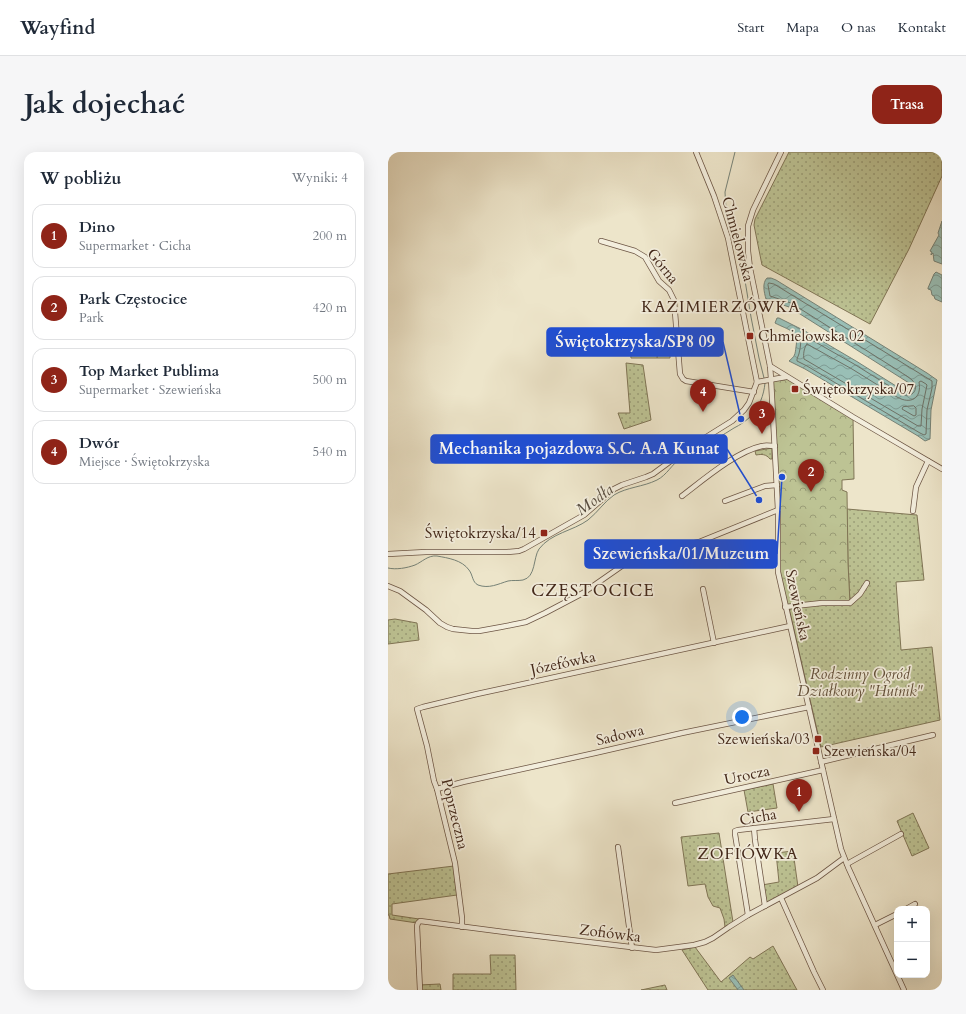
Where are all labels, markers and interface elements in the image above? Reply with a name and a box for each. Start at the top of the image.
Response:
text: Wayfind [20,15,95,41]
text: Start [737,18,764,37]
text: Mapa [786,18,819,37]
text: O nas [841,18,876,37]
text: Kontakt [898,18,946,37]
text: Jak dojechać [24,85,185,123]
button: Trasa [872,85,942,124]
text: W pobliżu [40,167,121,190]
text: Wyniki: 4 [292,169,348,187]
street label: Chmielowska [717,194,759,284]
text: Dino [79,217,115,237]
text: 1 [51,227,57,245]
text: 200 m [313,227,347,245]
text: Supermarket · Cicha [79,237,191,255]
street label: Górna [642,244,684,288]
text: Park Częstocice [79,289,187,309]
district label: KAZIMIERZÓWKA [641,296,801,318]
text: 2 [51,299,57,317]
text: 420 m [313,299,347,317]
text: Park [79,309,104,327]
place label: Chmielowska 02 [758,326,865,346]
callout: Świętokrzyska/SP8 09 [547,328,723,356]
text: Świętokrzyska/SP8 09 [555,330,715,353]
marker: Chmielowska 02 [745,331,755,341]
text: Top Market Publima [79,361,219,381]
text: 3 [51,371,57,389]
text: 500 m [313,371,347,389]
pin: 4 [690,379,716,412]
place label: Świętokrzyska/07 [803,379,915,399]
text: Supermarket · Szewieńska [79,381,221,399]
marker: Świętokrzyska/07 [790,384,800,394]
pin: 3 [749,401,775,434]
text: Dwór [79,433,119,453]
callout: Mechanika pojazdowa S.C. A.A Kunat [431,435,727,463]
text: Mechanika pojazdowa S.C. A.A Kunat [439,438,720,460]
text: 4 [51,443,57,461]
text: 540 m [313,443,347,461]
text: Miejsce · Świętokrzyska [79,453,210,471]
pin: 2 [798,459,824,492]
water label: Modła [571,479,618,521]
place label: Świętokrzyska/14 [425,523,536,543]
marker: Świętokrzyska/14 [539,528,549,538]
callout: Szewieńska/01/Muzeum [585,540,777,568]
text: Szewieńska/01/Muzeum [593,543,769,565]
street label: Szewieńska [781,568,815,643]
district label: CZĘSTOCICE [531,579,655,602]
street label: Józefówka [527,646,598,680]
park label: Rodzinny Ogród Działkowy "Hutnik" [797,664,923,701]
your location [732,707,752,727]
street label: Sadowa [594,720,646,750]
place label: Szewieńska/03 [718,729,810,749]
marker: Szewieńska/03 [813,734,823,744]
place label: Szewieńska/04 [824,741,917,761]
marker: Szewieńska/04 [811,746,821,756]
street label: Urocza [722,760,772,790]
street label: Poprzeczna [437,776,474,852]
pin: 1 [786,779,812,812]
street label: Cicha [738,804,779,830]
district label: ZOFIÓWKA [697,843,799,865]
map controls [894,906,930,978]
button: + [894,906,930,942]
street label: Zofiówka [578,919,642,947]
button: − [894,942,930,978]

